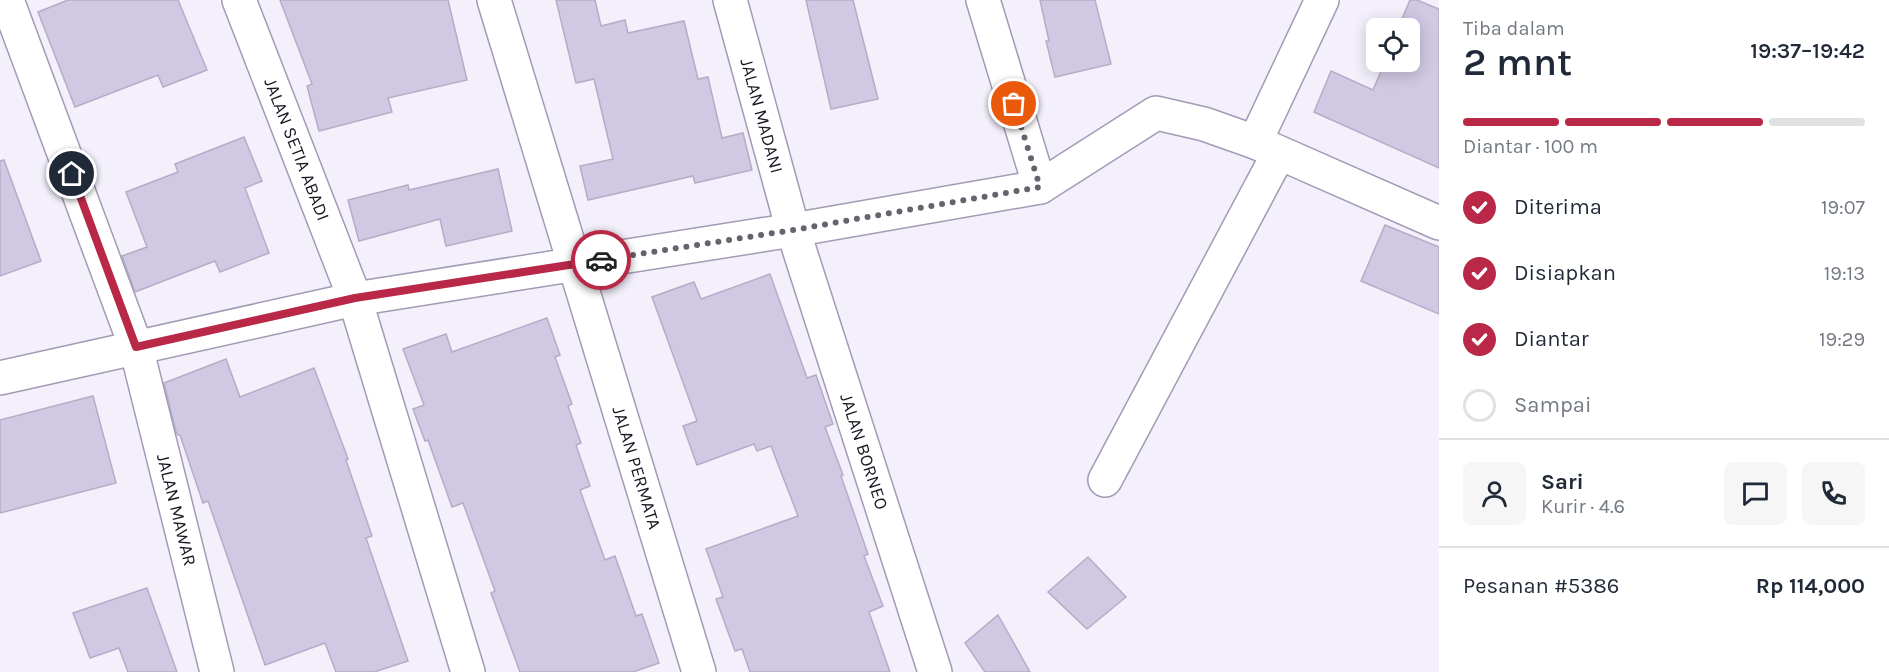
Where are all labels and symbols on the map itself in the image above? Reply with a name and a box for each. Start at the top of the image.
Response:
street label: JALAN MADANI [735,56,788,176]
street label: JALAN SETIA ABADI [259,75,335,224]
pin [988,78,1039,129]
pin [46,148,97,199]
courier [571,230,631,290]
street label: JALAN BORNEO [835,390,893,512]
street label: JALAN PERMATA [608,403,666,532]
street label: JALAN MAWAR [152,451,201,568]

